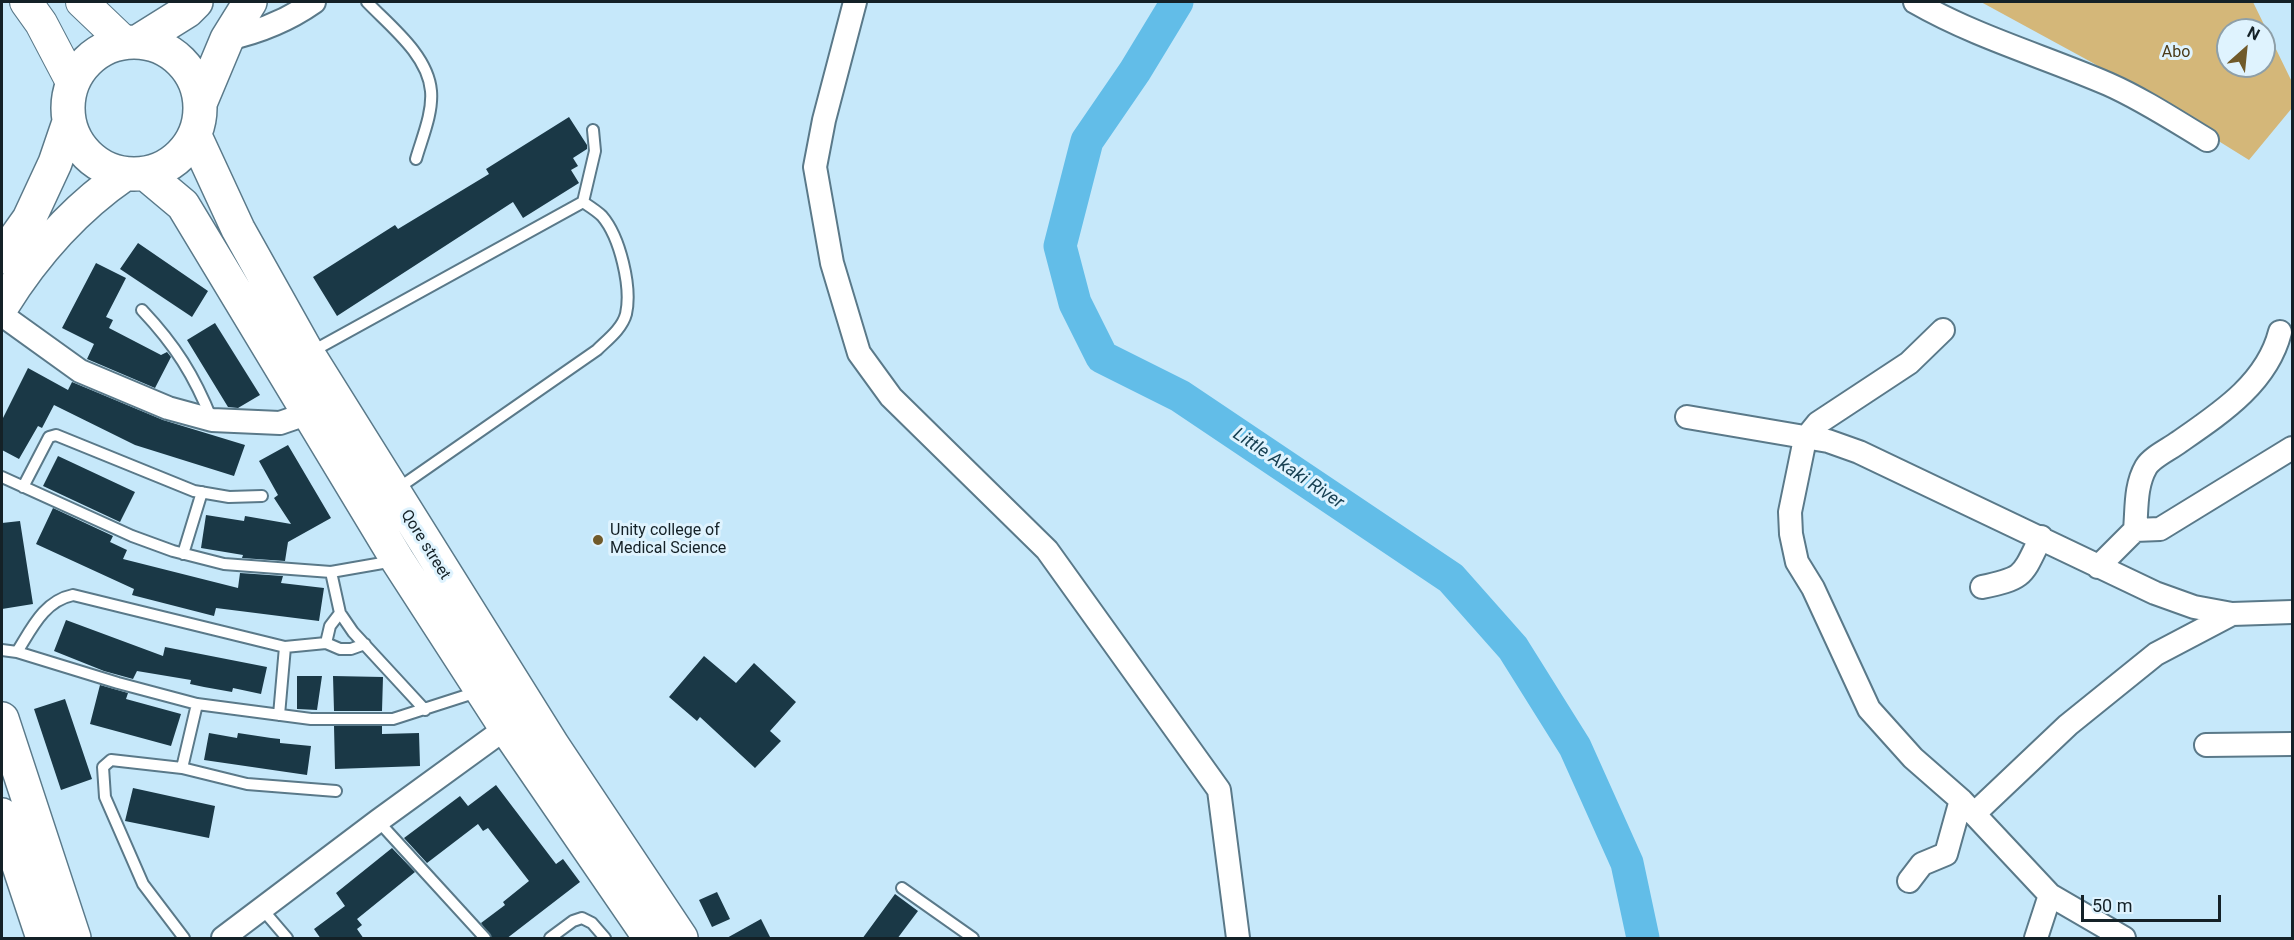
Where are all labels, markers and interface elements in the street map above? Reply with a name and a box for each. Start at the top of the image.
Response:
north arrow [2216,18,2276,78]
text: N [2244,22,2263,44]
park label: Abo [2162,43,2190,63]
water label: Little Akaki River [1229,424,1347,514]
street label: Qore street [396,506,454,584]
place label: Unity college of Medical Science [610,521,726,559]
marker: Unity college of Medical Science [591,533,605,547]
scale bar [2084,883,2224,921]
text: 50 m [2092,895,2132,916]

